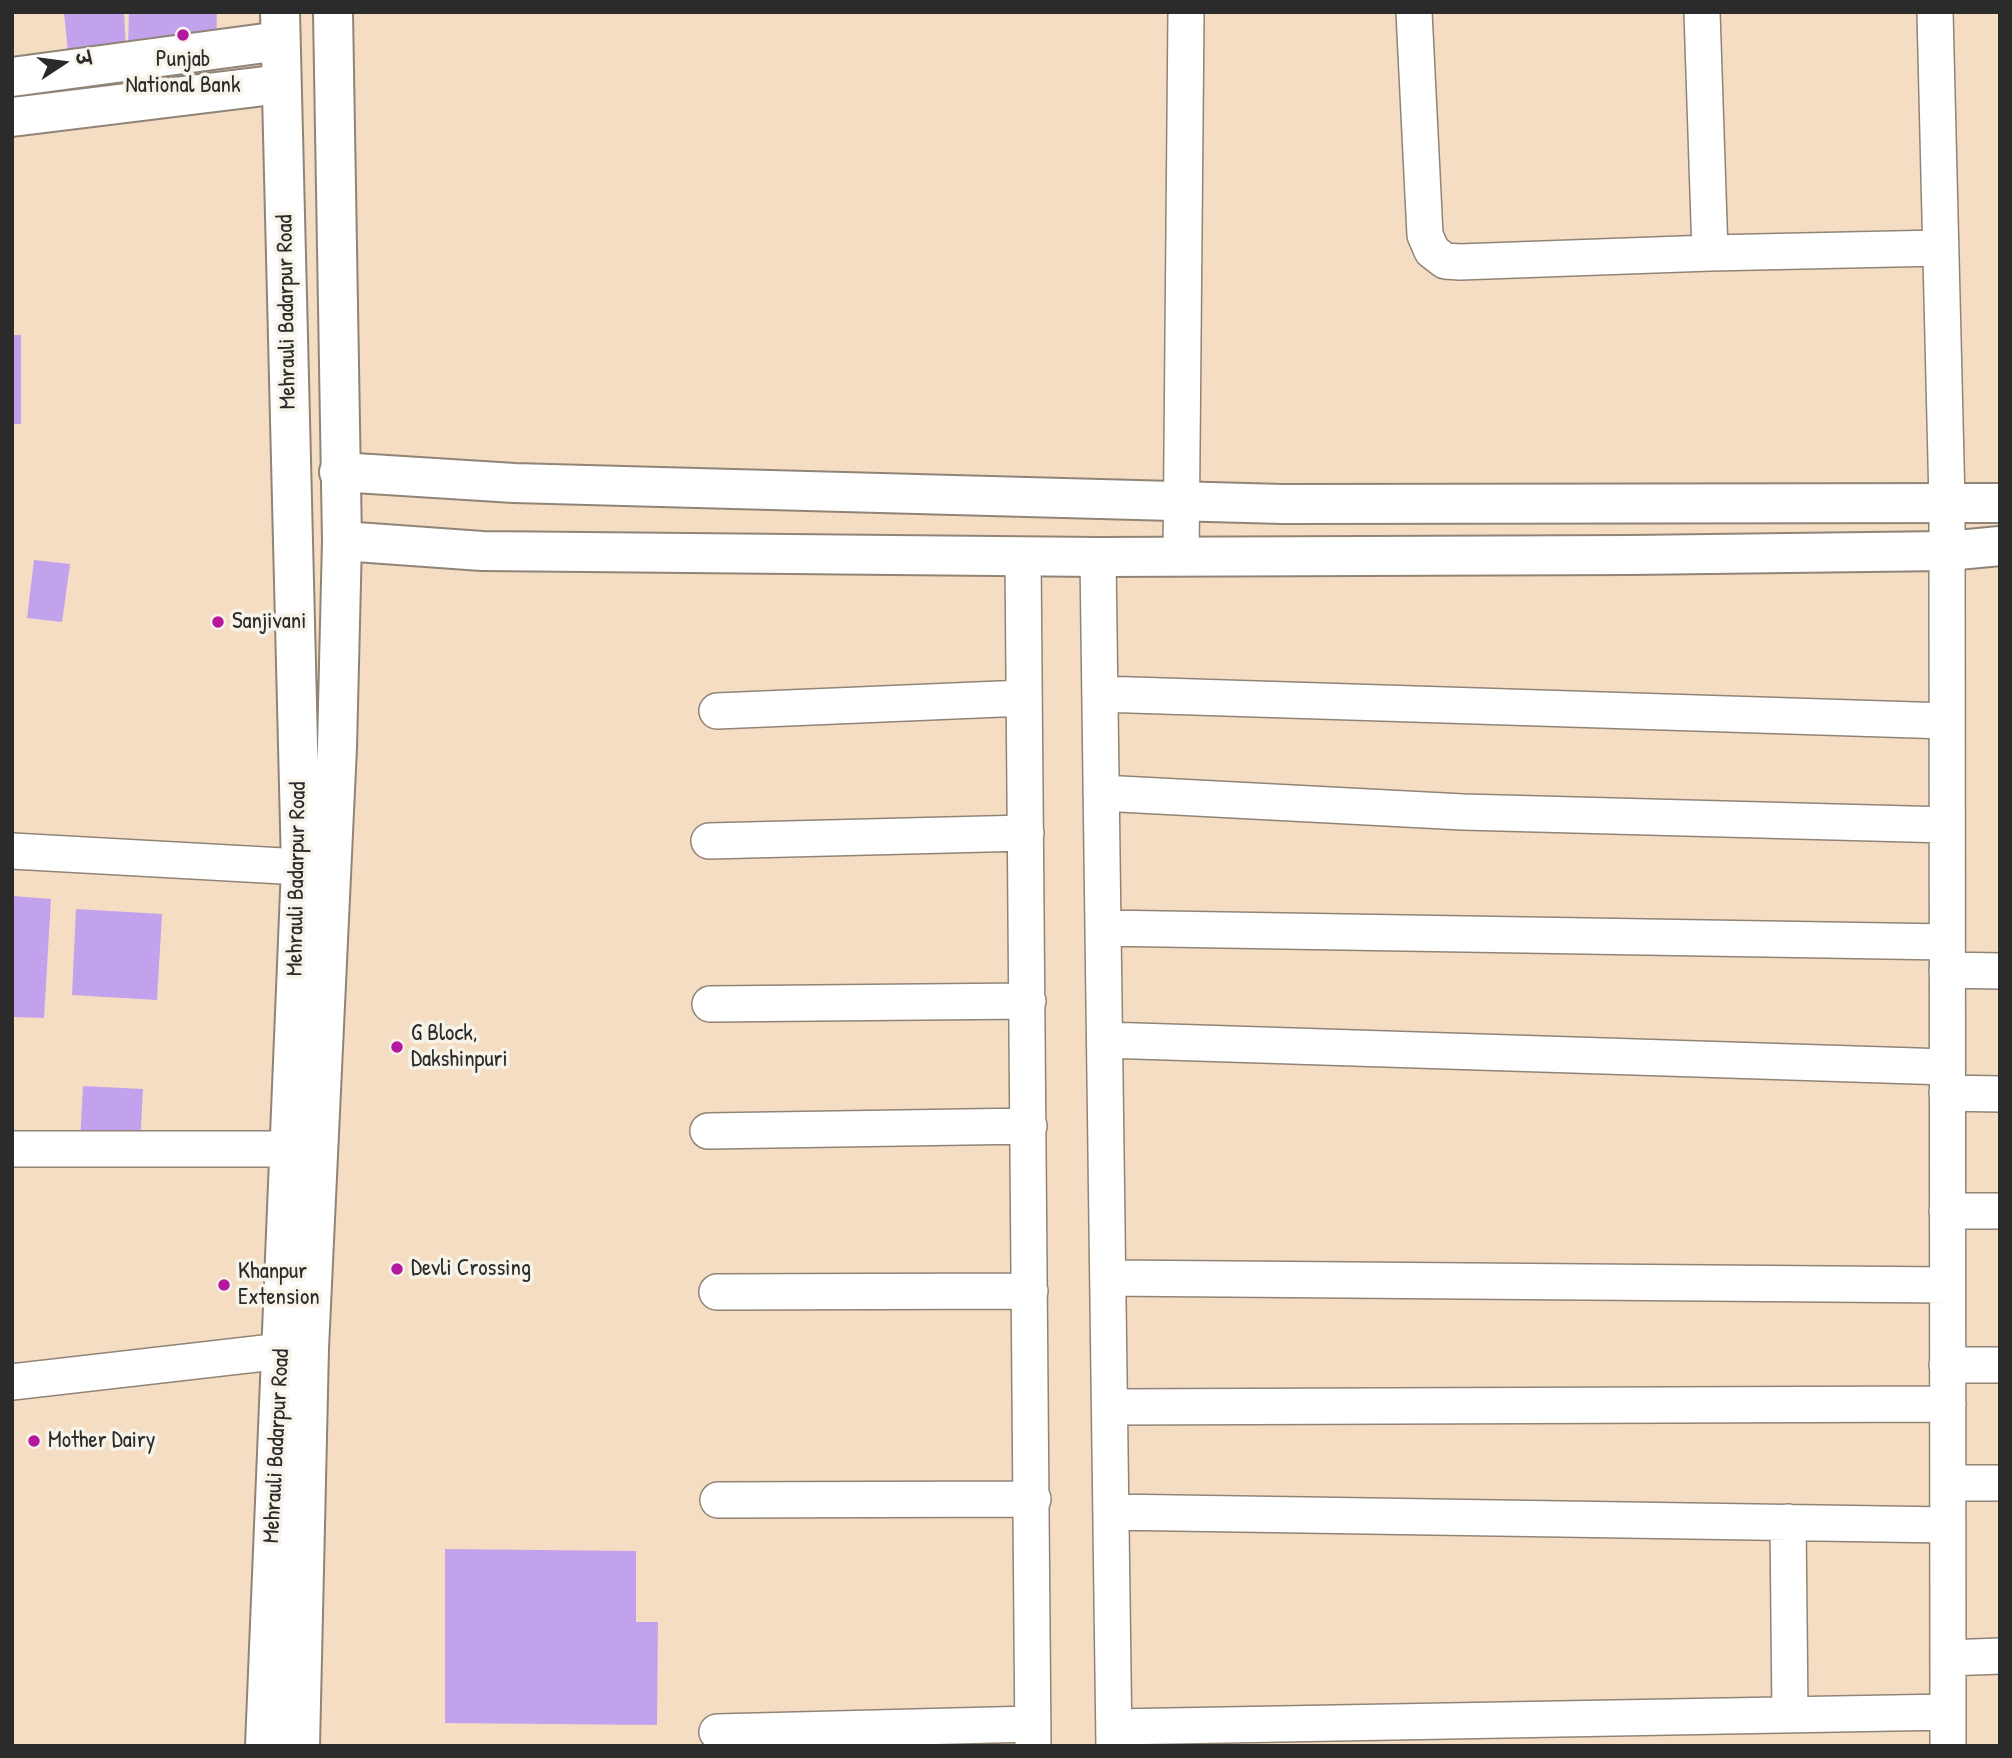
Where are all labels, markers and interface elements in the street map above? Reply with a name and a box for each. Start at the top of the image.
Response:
marker: Punjab National Bank [175,27,191,43]
north arrow [28,28,98,98]
place label: Punjab National Bank [125,46,241,100]
text: उ [69,49,98,67]
street label: Mehrauli Badarpur Road [272,215,302,409]
place label: Sanjivani [232,608,306,636]
marker: Sanjivani [210,614,226,630]
street label: Mehrauli Badarpur Road [282,782,312,976]
place label: G Block, Dakshinpuri [411,1020,508,1074]
marker: G Block, Dakshinpuri [389,1039,405,1055]
place label: Devli Crossing [411,1255,531,1283]
place label: Khanpur Extension [238,1258,320,1312]
marker: Devli Crossing [389,1261,405,1277]
marker: Khanpur Extension [216,1277,232,1293]
street label: Mehrauli Badarpur Road [258,1348,296,1544]
place label: Mother Dairy [48,1427,156,1455]
marker: Mother Dairy [26,1433,42,1449]

